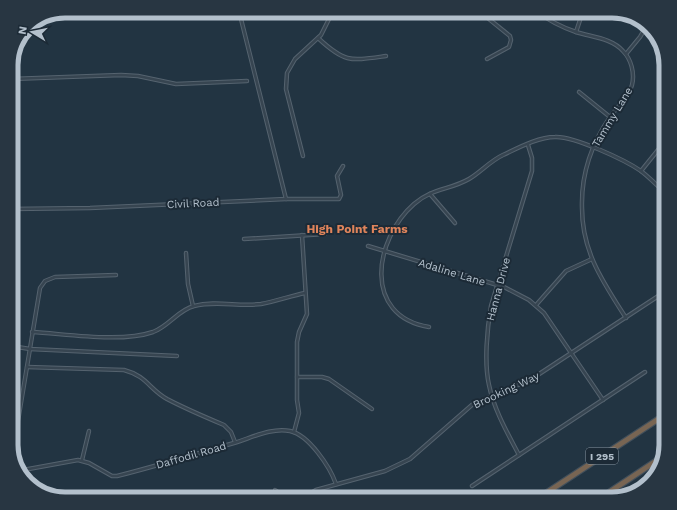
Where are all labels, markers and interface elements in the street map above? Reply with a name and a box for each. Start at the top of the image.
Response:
north arrow [12,12,52,52]
text: N [16,25,30,35]
street label: Tammy Lane [589,85,635,150]
street label: Civil Road [166,196,220,211]
district label: High Point Farms [306,222,408,236]
street label: Adaline Lane [417,256,487,289]
street label: Hanna Drive [484,256,513,322]
street label: Brooking Way [471,369,542,412]
street label: Daffodil Road [154,439,228,472]
road number: I 295 [586,448,618,464]

